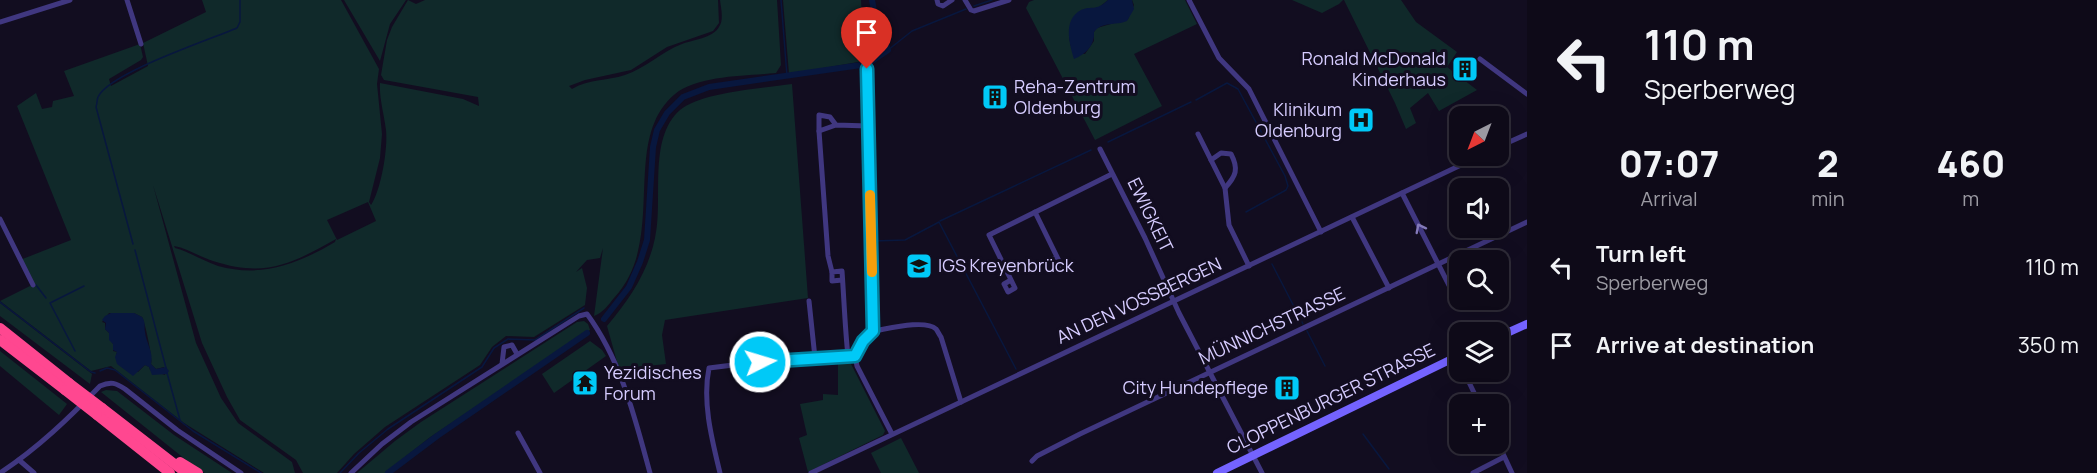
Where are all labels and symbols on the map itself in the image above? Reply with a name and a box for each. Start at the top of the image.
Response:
pin [841,7,892,69]
place label: Ronald McDonald Kinderhaus [1301,46,1446,91]
building icon: Ronald McDonald Kinderhaus [1450,54,1480,84]
place label: Reha-Zentrum Oldenburg [1014,74,1136,119]
building icon: Reha-Zentrum Oldenburg [980,82,1010,112]
place label: Klinikum Oldenburg [1255,97,1342,142]
hospital icon: Klinikum Oldenburg [1346,105,1376,135]
north arrow [1449,106,1509,166]
street label: EWIGKEIT [1123,173,1179,256]
one-way arrow [1416,224,1427,235]
school or university icon: IGS Kreyenbrück [904,251,934,281]
street label: AN DEN VOSSBERGEN [1052,251,1225,349]
place label: IGS Kreyenbrück [938,253,1075,277]
street label: MÜNNICHSTRASSE [1195,281,1349,370]
position arrow [728,330,792,394]
street label: CLOPPENBURGER STRASSE [1222,337,1439,459]
place label: Yezidisches Forum [604,360,702,405]
temple icon: Yezidisches Forum [570,368,600,398]
building icon: City Hundepflege [1272,373,1302,403]
place label: City Hundepflege [1123,375,1268,399]

